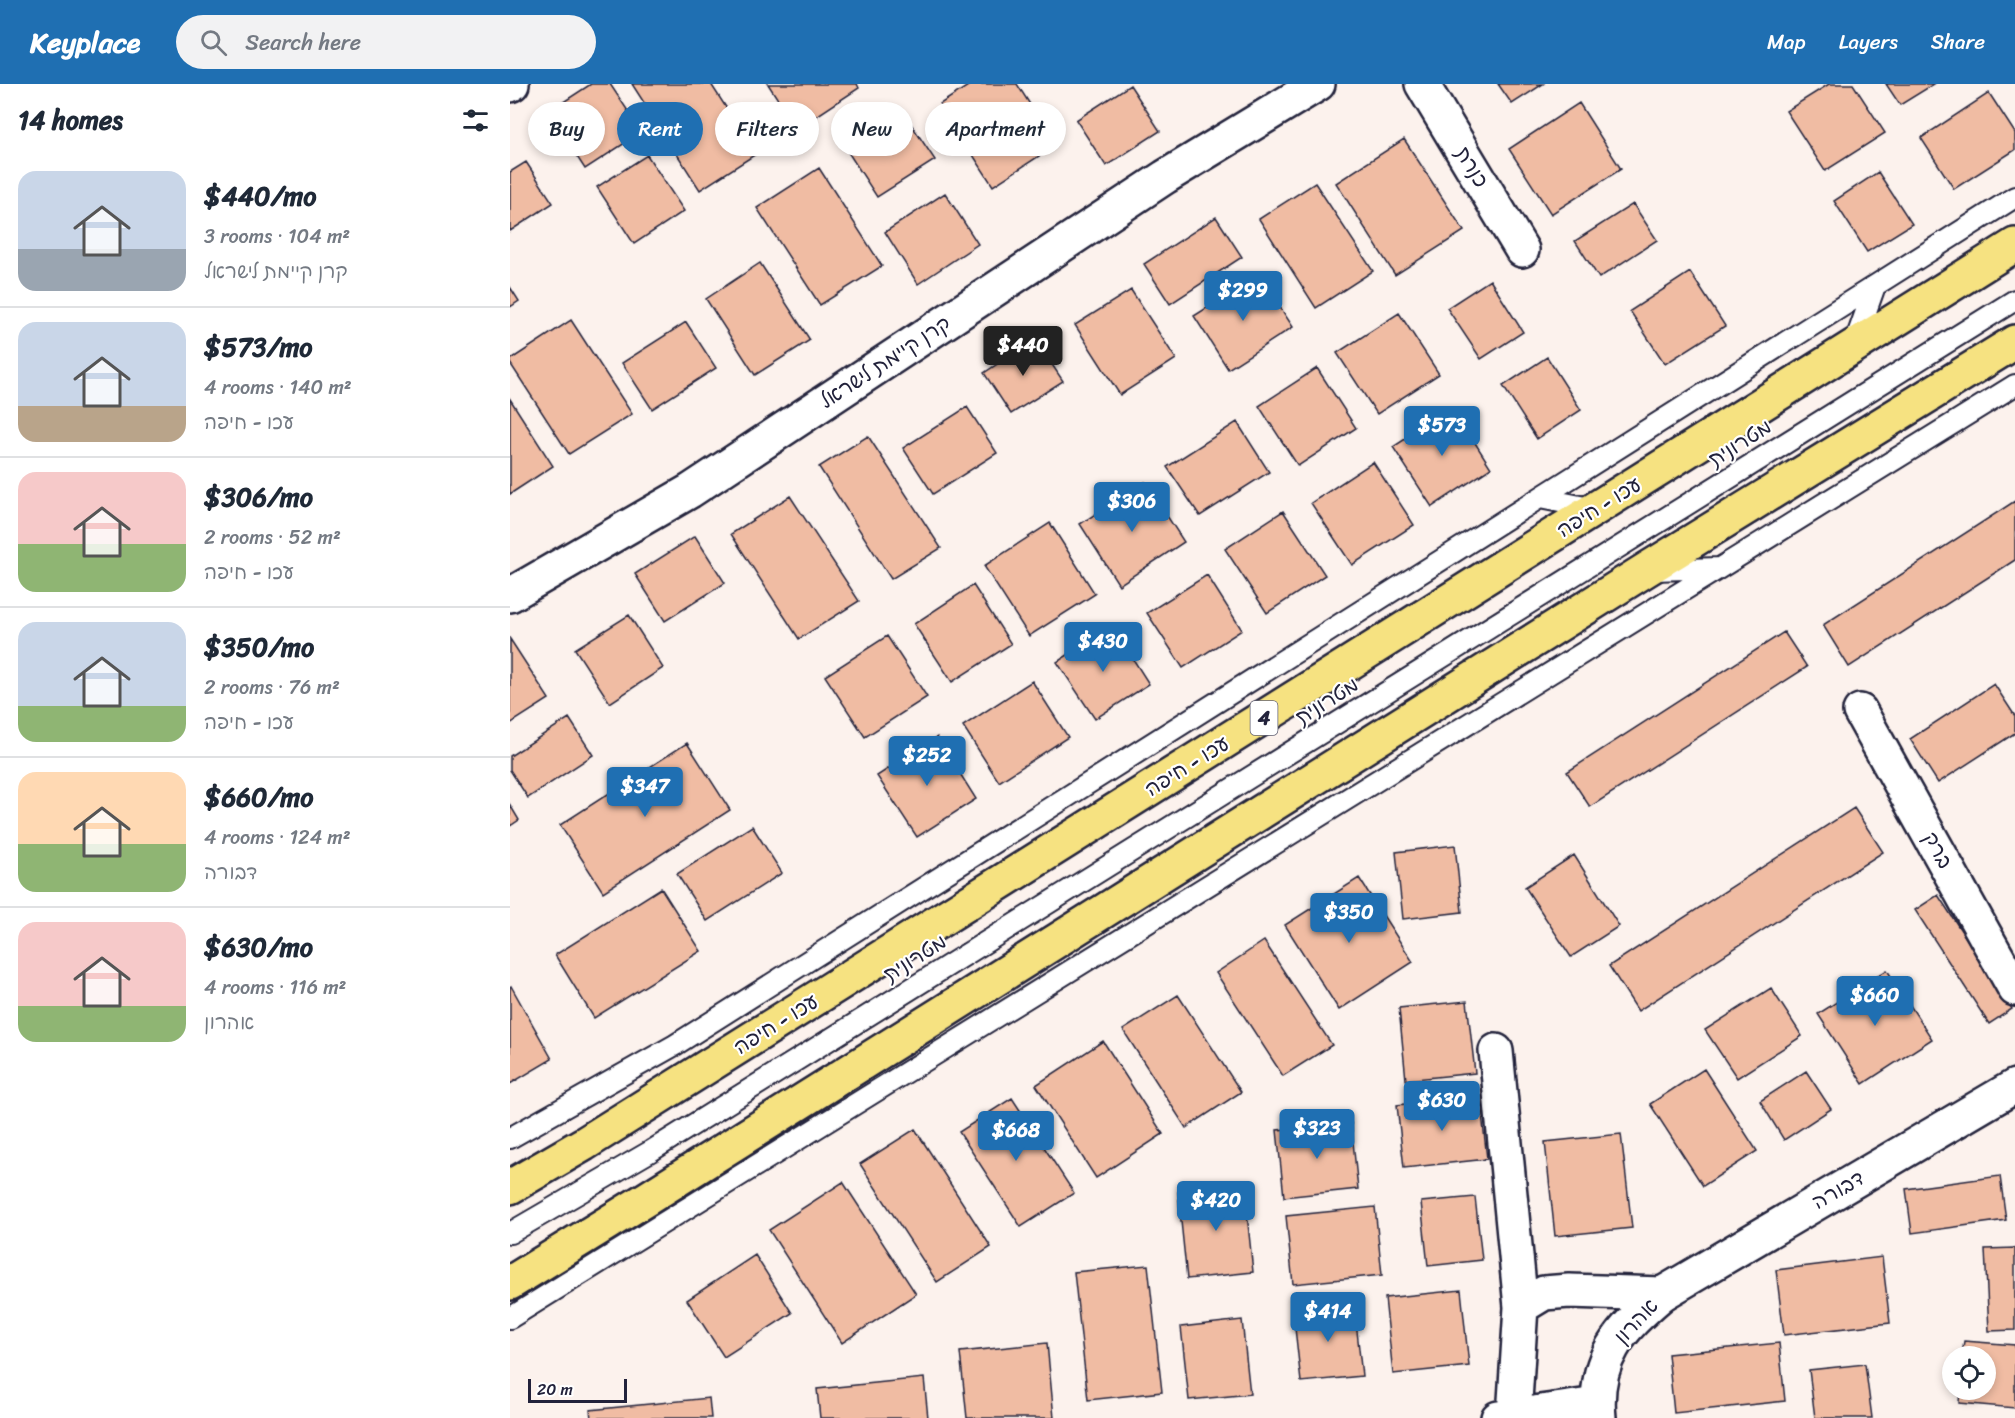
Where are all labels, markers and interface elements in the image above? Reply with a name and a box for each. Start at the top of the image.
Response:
search box [176,15,596,69]
text: Keyplace [30,18,140,67]
text: Search here [245,23,361,62]
text: Map [1767,23,1806,61]
text: Layers [1839,23,1898,61]
text: Share [1931,23,1985,61]
icon: search [197,26,230,59]
text: 14 homes [18,97,123,143]
chip: Buy [528,102,605,156]
chip: Rent [617,102,703,156]
chip: Filters [715,102,819,156]
chip: New [831,102,913,156]
chip: Apartment [925,102,1066,156]
icon: filters [459,104,492,137]
street label: כנרת [1444,139,1500,195]
text: $440/mo [204,173,317,219]
icon: home [66,195,138,267]
text: 3 rooms · 104 m² [204,219,350,254]
text: קרן קיימת לישראל [204,254,348,289]
pin: $299 [1207,271,1279,322]
text: $299 [1218,273,1268,308]
street label: קרן קיימת לישראל [811,305,959,419]
text: $573/mo [204,324,313,370]
pin: $440 [987,326,1059,377]
text: $440 [997,328,1049,363]
icon: home [66,346,138,418]
text: 4 rooms · 140 m² [204,370,352,405]
text: עכו - חיפה [204,405,294,440]
pin: $573 [1406,406,1478,457]
text: $573 [1418,408,1466,443]
street label: מטרונית [1700,408,1780,478]
street label: עכו - חיפה [1549,466,1649,548]
text: $306/mo [204,474,313,520]
pin: $306 [1096,482,1168,533]
text: $306 [1108,484,1156,519]
icon: home [66,496,138,568]
text: 2 rooms · 52 m² [204,520,341,555]
text: עכו - חיפה [204,555,294,590]
pin: $430 [1067,622,1139,673]
text: $350/mo [204,624,314,670]
text: $430 [1078,624,1128,659]
icon: home [66,646,138,718]
street label: מטרונית [1287,666,1367,736]
text: 2 rooms · 76 m² [204,670,340,705]
road number: 4 [1250,701,1278,735]
text: עכו - חיפה [204,705,294,740]
street label: עכו - חיפה [1137,725,1237,807]
pin: $252 [891,736,963,787]
text: $252 [903,738,951,773]
pin: $347 [609,767,681,818]
text: $347 [621,769,669,804]
text: $660/mo [204,774,314,820]
icon: home [66,796,138,868]
text: 4 rooms · 124 m² [204,820,351,855]
street label: ברק [1912,824,1964,876]
text: דבורה [204,855,257,890]
pin: $350 [1313,893,1385,944]
text: $350 [1324,895,1374,930]
street label: מטרונית [875,923,955,993]
text: $630/mo [204,924,313,970]
icon: home [66,946,138,1018]
text: 4 rooms · 116 m² [204,970,346,1005]
pin: $660 [1839,976,1911,1027]
text: $660 [1851,978,1899,1013]
street label: עכו - חיפה [726,983,826,1065]
text: אהרון [204,1005,254,1040]
pin: $630 [1406,1081,1478,1132]
text: $630 [1418,1083,1466,1118]
pin: $323 [1281,1109,1353,1160]
pin: $668 [980,1111,1052,1162]
text: $323 [1294,1111,1340,1146]
text: $668 [992,1113,1040,1148]
street label: דבורה [1804,1160,1872,1220]
pin: $420 [1180,1181,1252,1232]
text: $420 [1191,1183,1241,1218]
street label: אהרון [1604,1289,1668,1353]
pin: $414 [1292,1292,1364,1343]
text: $414 [1304,1294,1352,1329]
map controls [1942,1346,1996,1400]
button: locate [1942,1346,1996,1400]
text: 20 m [537,1375,573,1404]
scale bar [528,1376,627,1404]

